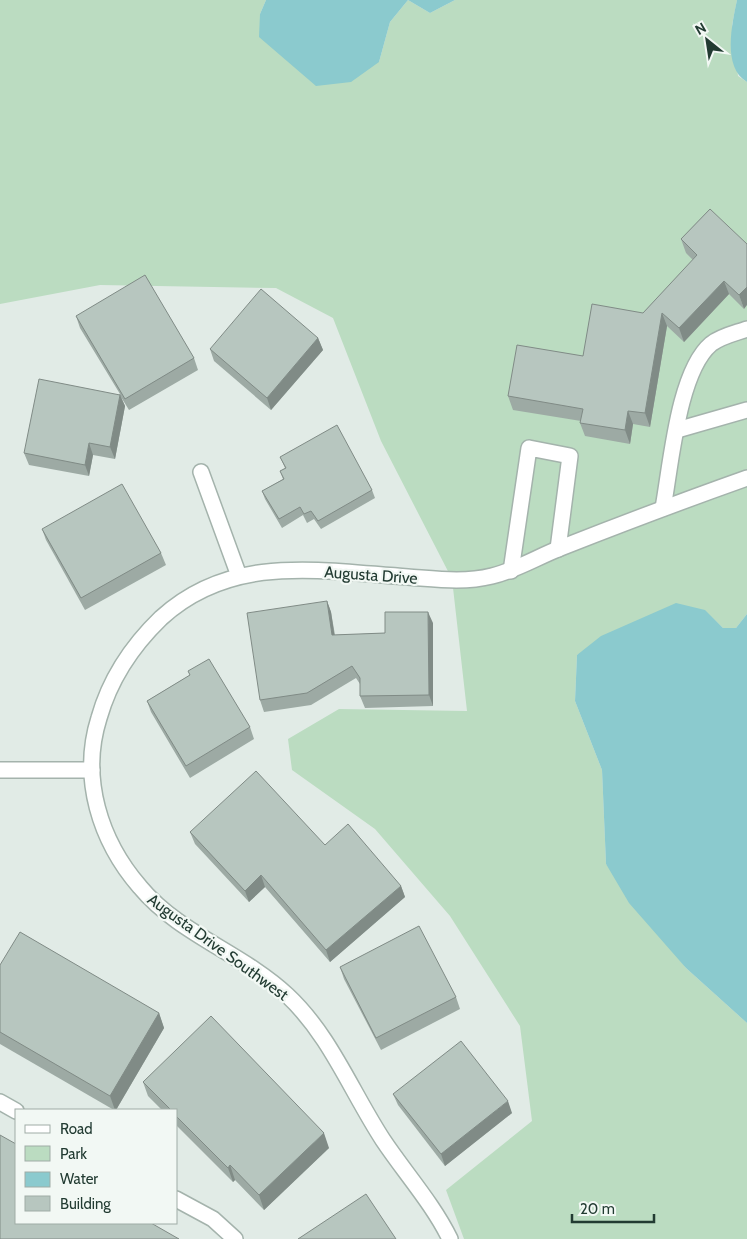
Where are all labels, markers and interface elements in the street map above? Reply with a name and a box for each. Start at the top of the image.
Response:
north arrow [682,15,732,65]
text: N [692,18,709,39]
street label: Augusta Drive [324,562,418,588]
street label: Augusta Drive Southwest [144,890,293,1005]
legend [15,1109,178,1224]
text: Road [60,1120,93,1138]
text: Park [60,1145,87,1163]
text: Water [60,1170,98,1188]
scale bar [572,1192,654,1224]
text: Building [60,1195,111,1213]
text: 20 m [580,1200,615,1218]

